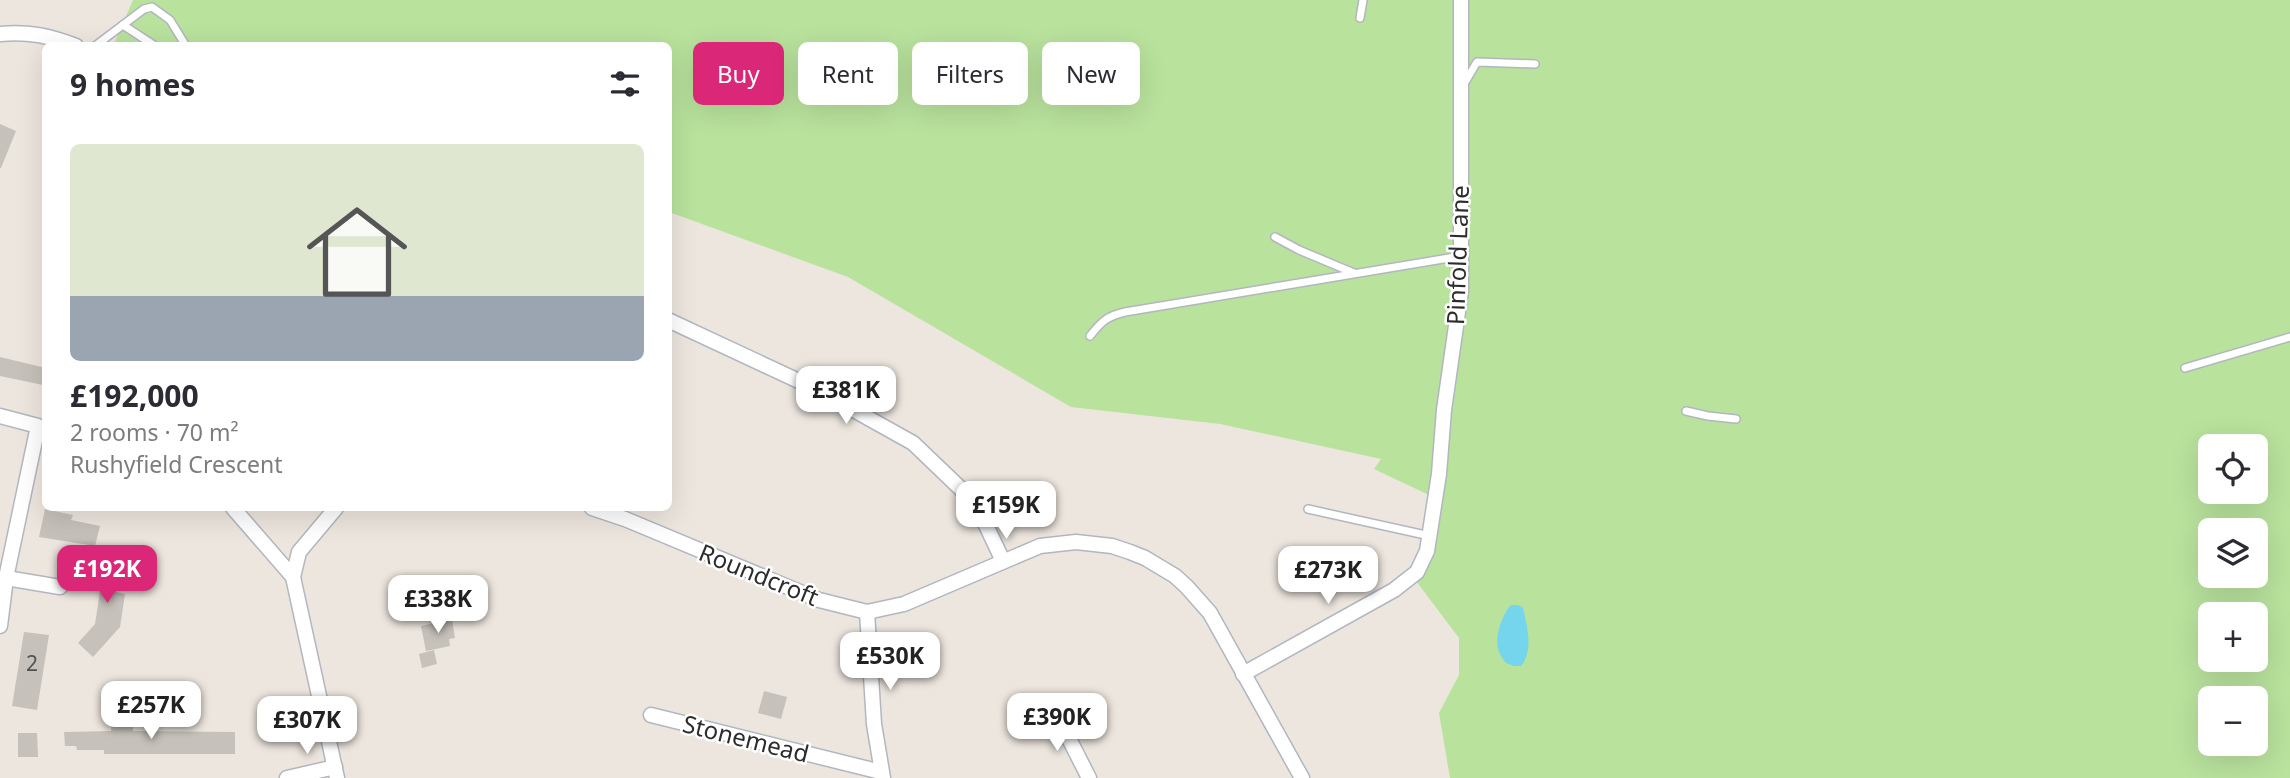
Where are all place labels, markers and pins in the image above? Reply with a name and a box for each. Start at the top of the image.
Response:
pin: £381K [797,366,895,426]
pin: £159K [957,482,1055,541]
pin: £192K [58,546,156,605]
pin: £273K [1279,546,1377,606]
pin: £338K [389,576,487,635]
pin: £530K [841,632,939,692]
pin: £257K [102,682,200,741]
pin: £390K [1008,694,1106,753]
pin: £307K [258,696,356,756]

